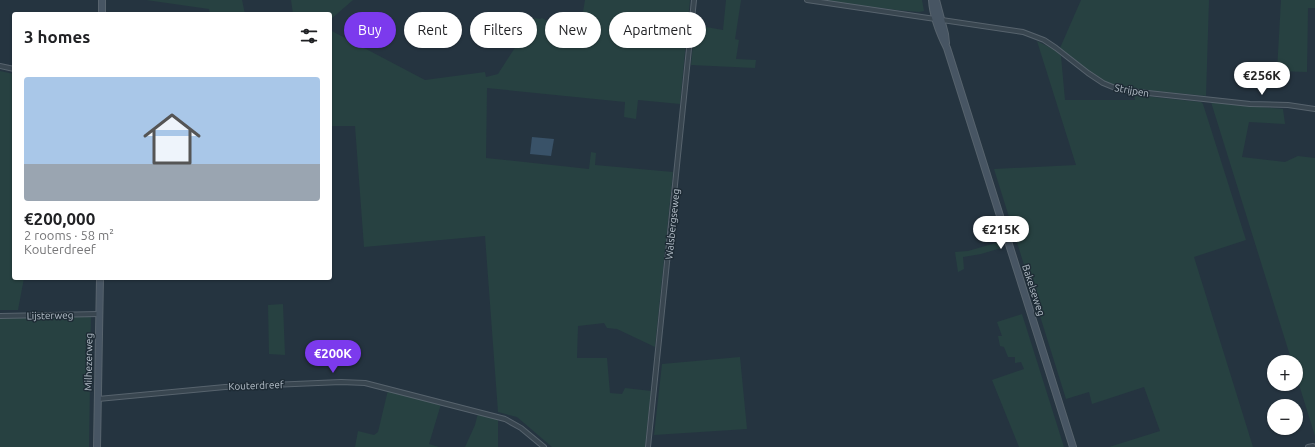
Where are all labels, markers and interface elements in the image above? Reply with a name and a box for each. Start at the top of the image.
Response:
chip: Buy [344,12,396,48]
chip: Rent [404,12,462,48]
chip: Filters [470,12,537,48]
chip: New [545,12,601,48]
chip: Apartment [609,12,706,48]
icon: filters [298,25,320,47]
text: 3 homes [24,27,90,46]
pin: €256K [1234,62,1290,96]
text: €256K [1243,68,1281,82]
street label: Strijpen [1114,82,1150,99]
icon: home [136,103,208,175]
street label: Walsbergseweg [663,188,682,260]
text: €200,000 [24,209,95,228]
pin: €215K [973,216,1029,250]
text: €215K [982,222,1020,236]
text: 2 rooms · 58 m² [24,228,114,242]
text: Kouterdreef [24,242,96,256]
street label: Bakelseweg [1020,263,1047,317]
street label: Lijsterweg [27,310,73,321]
street label: Milhezerweg [82,333,95,391]
pin: €200K [305,340,361,374]
text: €200K [314,346,352,360]
map controls [1267,355,1303,435]
button: + [1267,355,1303,391]
street label: Kouterdreef [228,379,284,392]
button: − [1267,399,1303,435]

